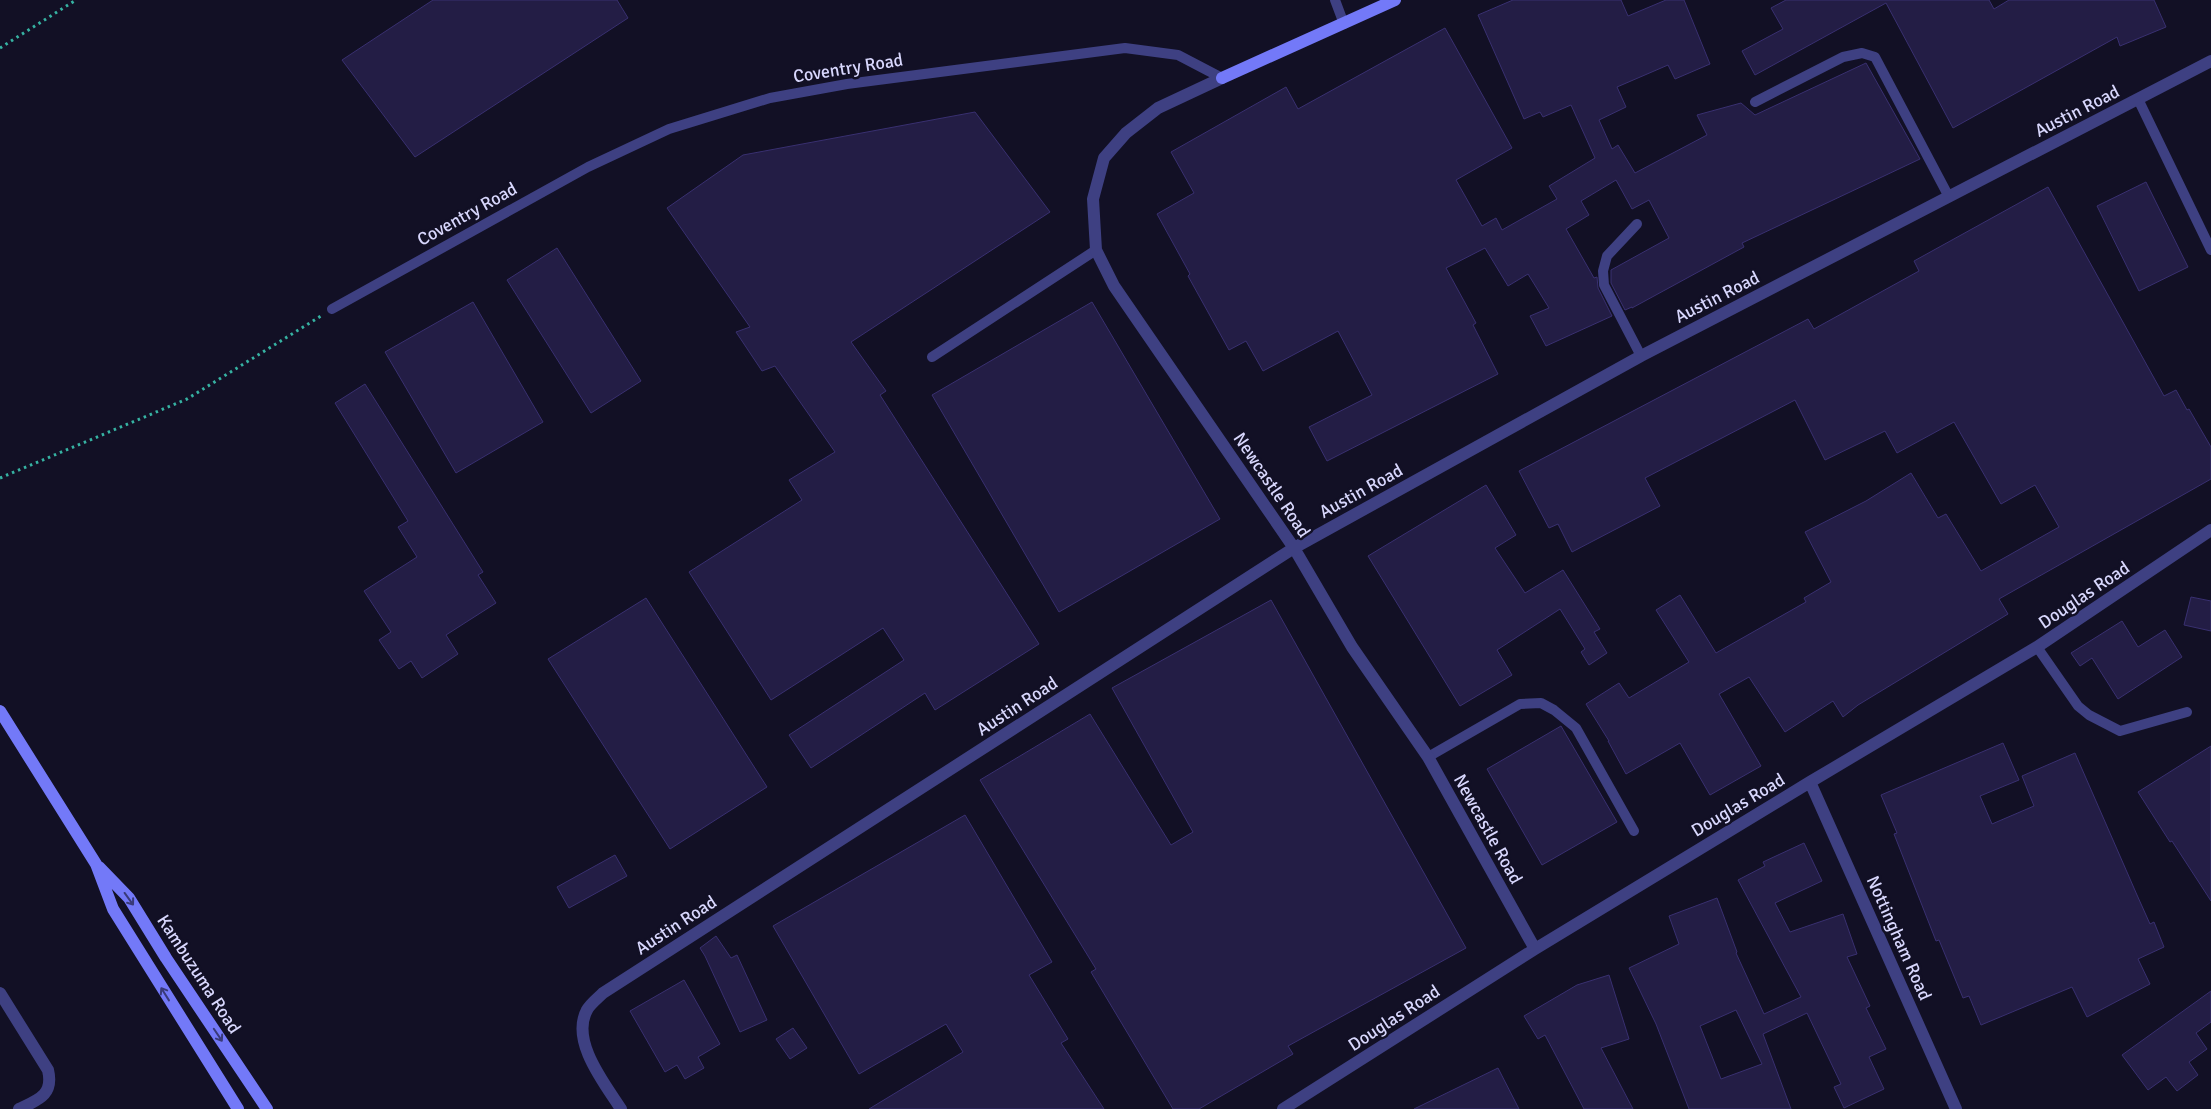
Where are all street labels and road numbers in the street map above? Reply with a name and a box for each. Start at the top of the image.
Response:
street label: Coventry Road [791,48,905,88]
street label: Austin Road [2031,80,2123,142]
street label: Coventry Road [413,177,521,251]
street label: Austin Road [1671,266,1763,328]
street label: Newcastle Road [1229,428,1315,542]
street label: Austin Road [1315,459,1407,523]
street label: Douglas Road [2034,556,2134,634]
street label: Austin Road [972,672,1062,740]
street label: Douglas Road [1687,768,1789,842]
street label: Newcastle Road [1449,770,1527,888]
street label: Nottingham Road [1862,872,1936,1004]
street label: Austin Road [631,891,721,959]
street label: Kambuzuma Road [152,910,246,1038]
street label: Douglas Road [1344,980,1444,1056]

